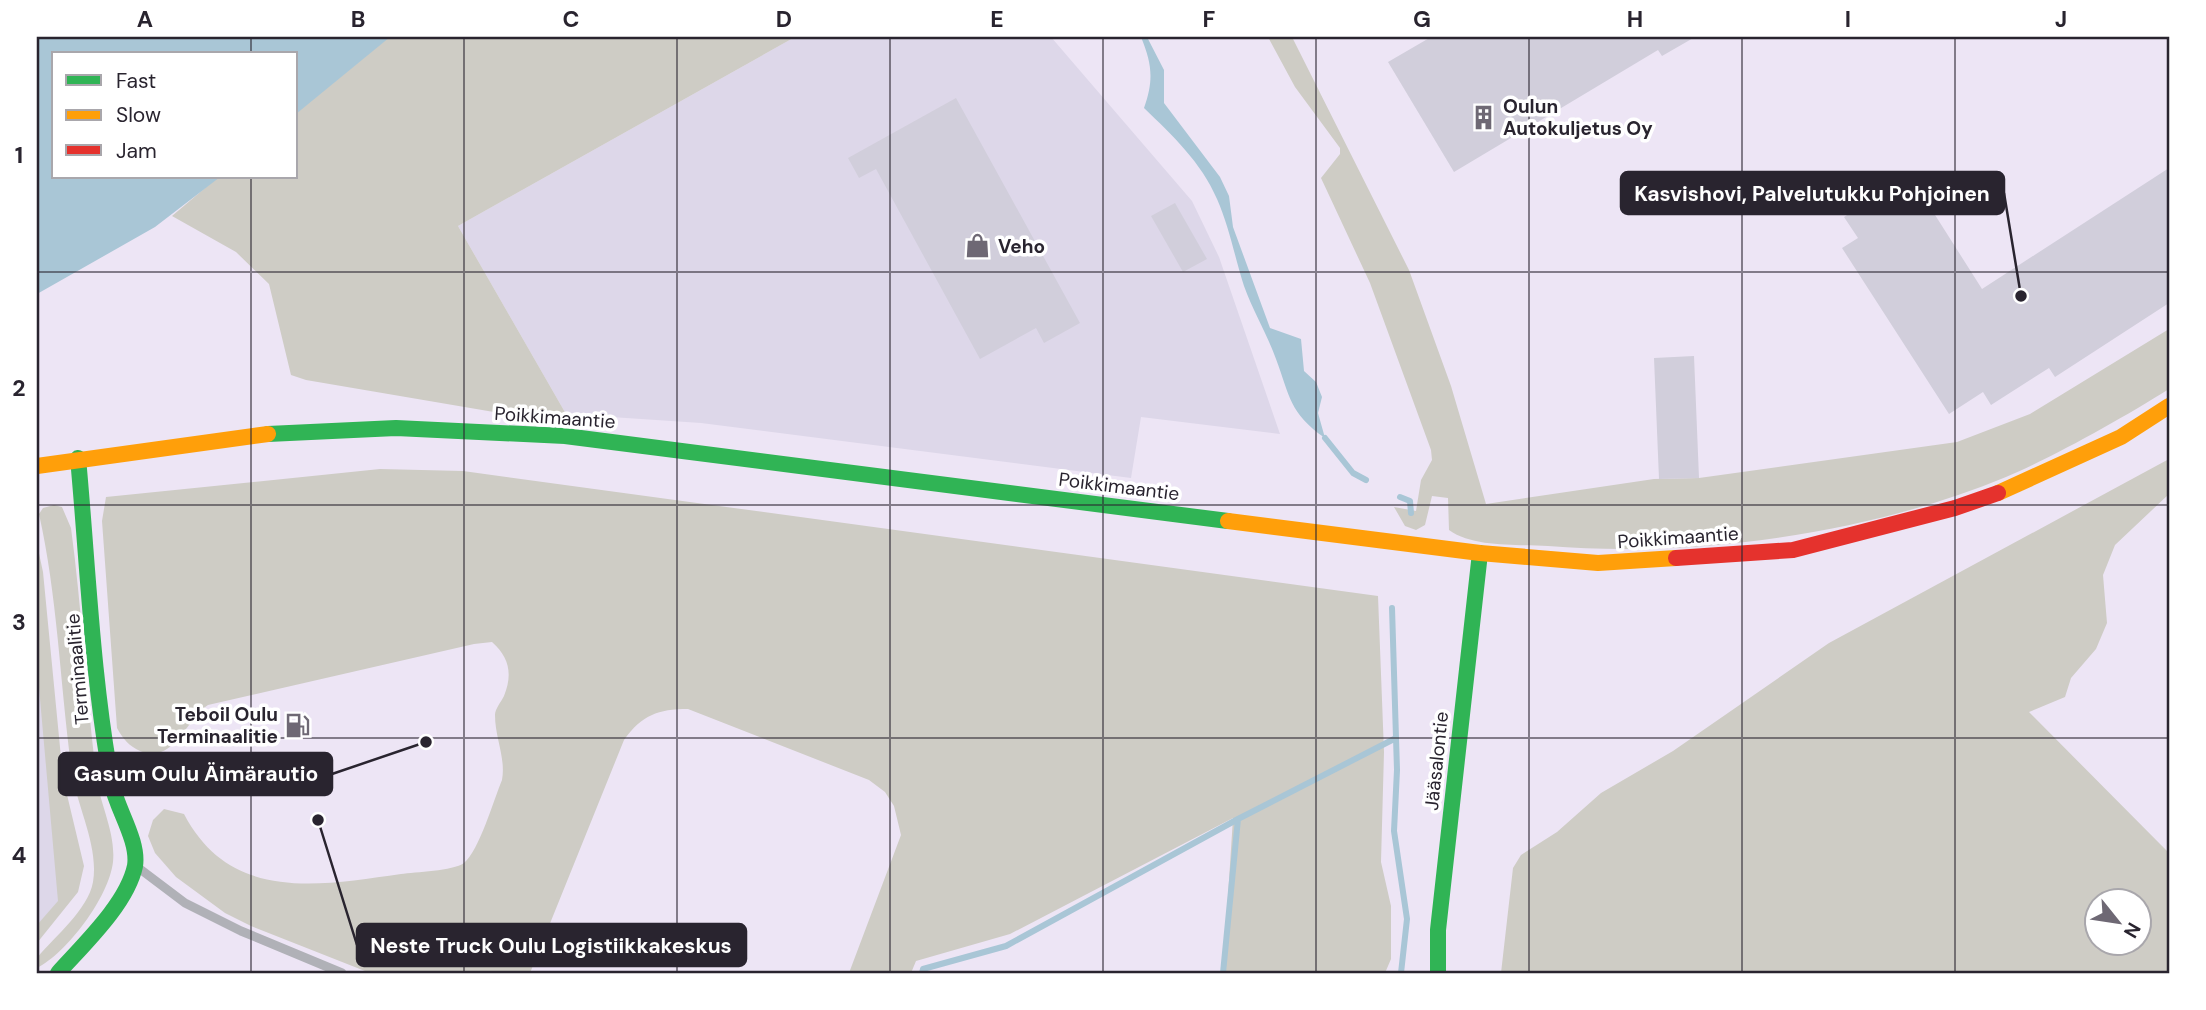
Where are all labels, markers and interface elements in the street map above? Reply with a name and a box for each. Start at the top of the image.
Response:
text: A [137,4,153,34]
text: B [351,4,365,34]
text: C [563,4,579,34]
text: D [776,4,792,34]
text: E [990,4,1004,34]
text: F [1203,4,1216,34]
text: G [1413,4,1431,34]
text: H [1627,4,1643,34]
text: I [1845,4,1851,34]
text: J [2055,4,2067,34]
legend [52,52,298,178]
text: Fast [116,67,156,95]
place label: Oulun Autokuljetus Oy [1503,94,1653,141]
text: Slow [116,101,161,129]
building icon: Oulun Autokuljetus Oy [1469,103,1497,131]
text: Jam [116,137,157,165]
text: 1 [15,140,23,170]
callout: Kasvishovi, Palvelutukku Pohjoinen [1621,172,2004,214]
text: Kasvishovi, Palvelutukku Pohjoinen [1634,180,1990,208]
shop icon: Veho [964,232,992,260]
place label: Veho [998,234,1045,259]
text: 2 [12,373,26,403]
street label: Poikkimaantie [494,401,616,434]
street label: Poikkimaantie [1057,467,1181,506]
street label: Poikkimaantie [1617,521,1739,554]
text: 3 [12,607,26,637]
street label: Terminaalitie [60,612,95,726]
place label: Teboil Oulu Terminaalitie [157,702,278,749]
street label: Jääsalontie [1419,710,1454,812]
fuel station icon: Teboil Oulu Terminaalitie [284,711,312,739]
callout: Gasum Oulu Äimärautio [59,753,332,795]
text: Gasum Oulu Äimärautio [74,760,318,788]
text: 4 [12,840,27,870]
north arrow [2084,888,2154,958]
text: N [2118,918,2147,943]
callout: Neste Truck Oulu Logistiikkakeskus [357,924,746,966]
text: Neste Truck Oulu Logistiikkakeskus [370,932,732,960]

